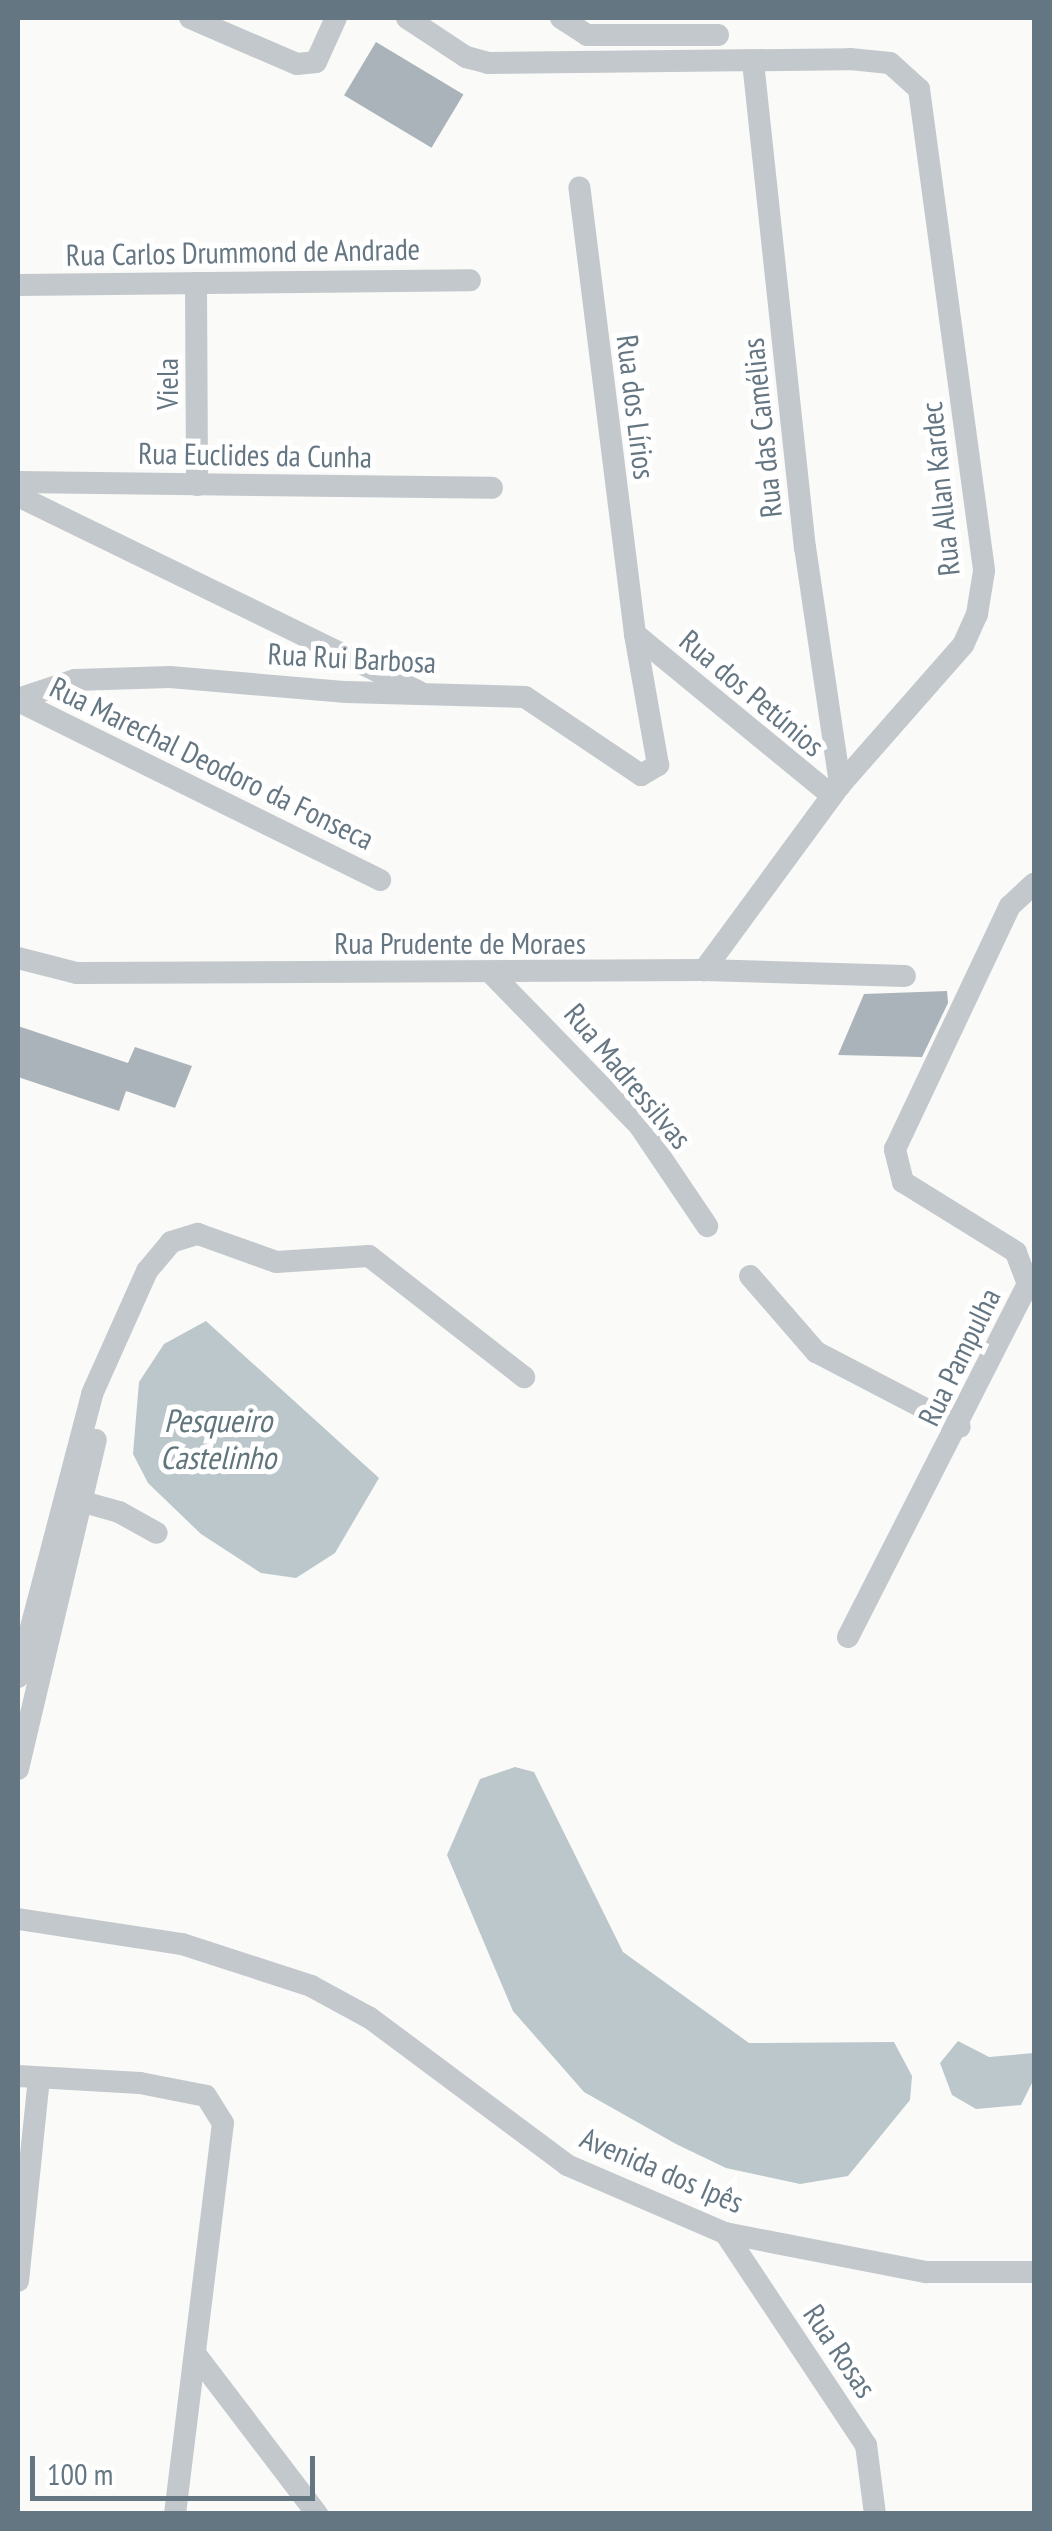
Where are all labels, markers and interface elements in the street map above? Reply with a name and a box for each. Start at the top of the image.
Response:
street label: Rua Carlos Drummond de Andrade [65,231,421,273]
street label: Rua dos Lírios [609,333,663,481]
street label: Rua das Camélias [735,337,789,519]
street label: Viela [149,358,185,410]
street label: Rua Allan Kardec [913,400,967,578]
street label: Rua Euclides da Cunha [138,435,372,475]
street label: Rua dos Petúnios [673,622,831,764]
street label: Rua Rui Barbosa [267,636,437,680]
street label: Rua Marechal Deodoro da Fonseca [44,669,380,857]
street label: Rua Prudente de Moraes [334,925,586,961]
street label: Rua Madressilvas [557,996,699,1156]
street label: Rua Pampulha [910,1282,1008,1432]
water label: Pesqueiro Castelinho [160,1402,276,1477]
street label: Avenida dos Ipês [575,2120,749,2220]
street label: Rua Rosas [796,2298,884,2404]
scale bar [35,2436,320,2498]
text: 100 m [47,2454,113,2493]

